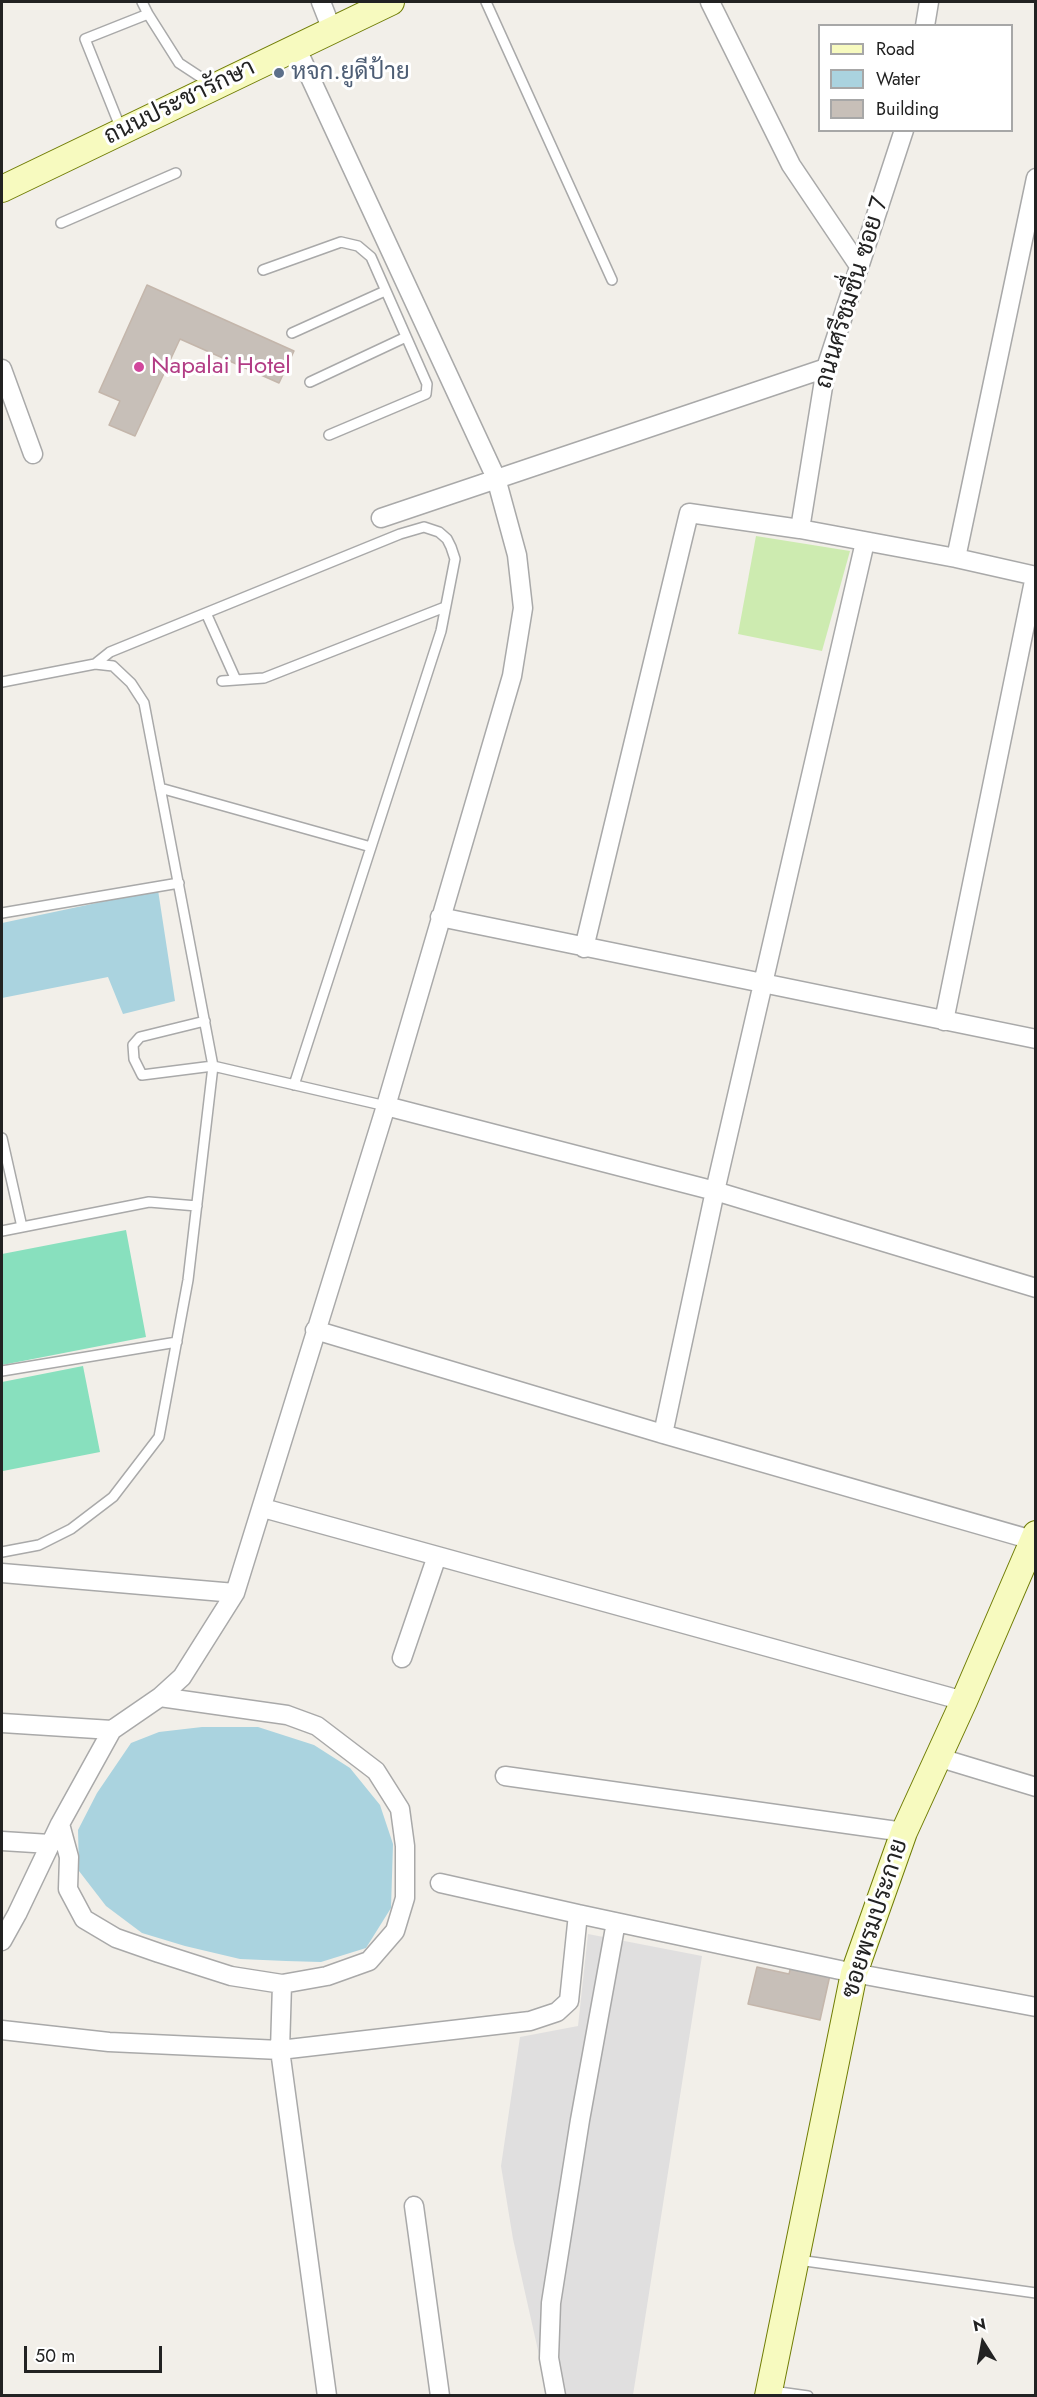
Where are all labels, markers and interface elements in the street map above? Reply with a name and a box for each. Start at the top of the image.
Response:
legend [818,24,1013,132]
text: Road [876,36,915,62]
street label: ถนนประชารักษา [100,54,260,152]
place label: หจก.ยูดีป้าย [291,59,410,87]
marker: หจก.ยูดีป้าย [272,66,286,80]
text: Water [876,66,920,92]
text: Building [876,96,939,122]
street label: ถนนศรีชมชื่น ซอย 7 [810,193,896,393]
place label: Napalai Hotel [151,353,291,381]
marker: Napalai Hotel [132,360,146,374]
street label: ซอยพรมประกาย [837,1836,915,2002]
text: N [971,2312,988,2337]
north arrow [953,2313,1013,2373]
scale bar [27,2334,165,2372]
text: 50 m [35,2343,75,2369]

